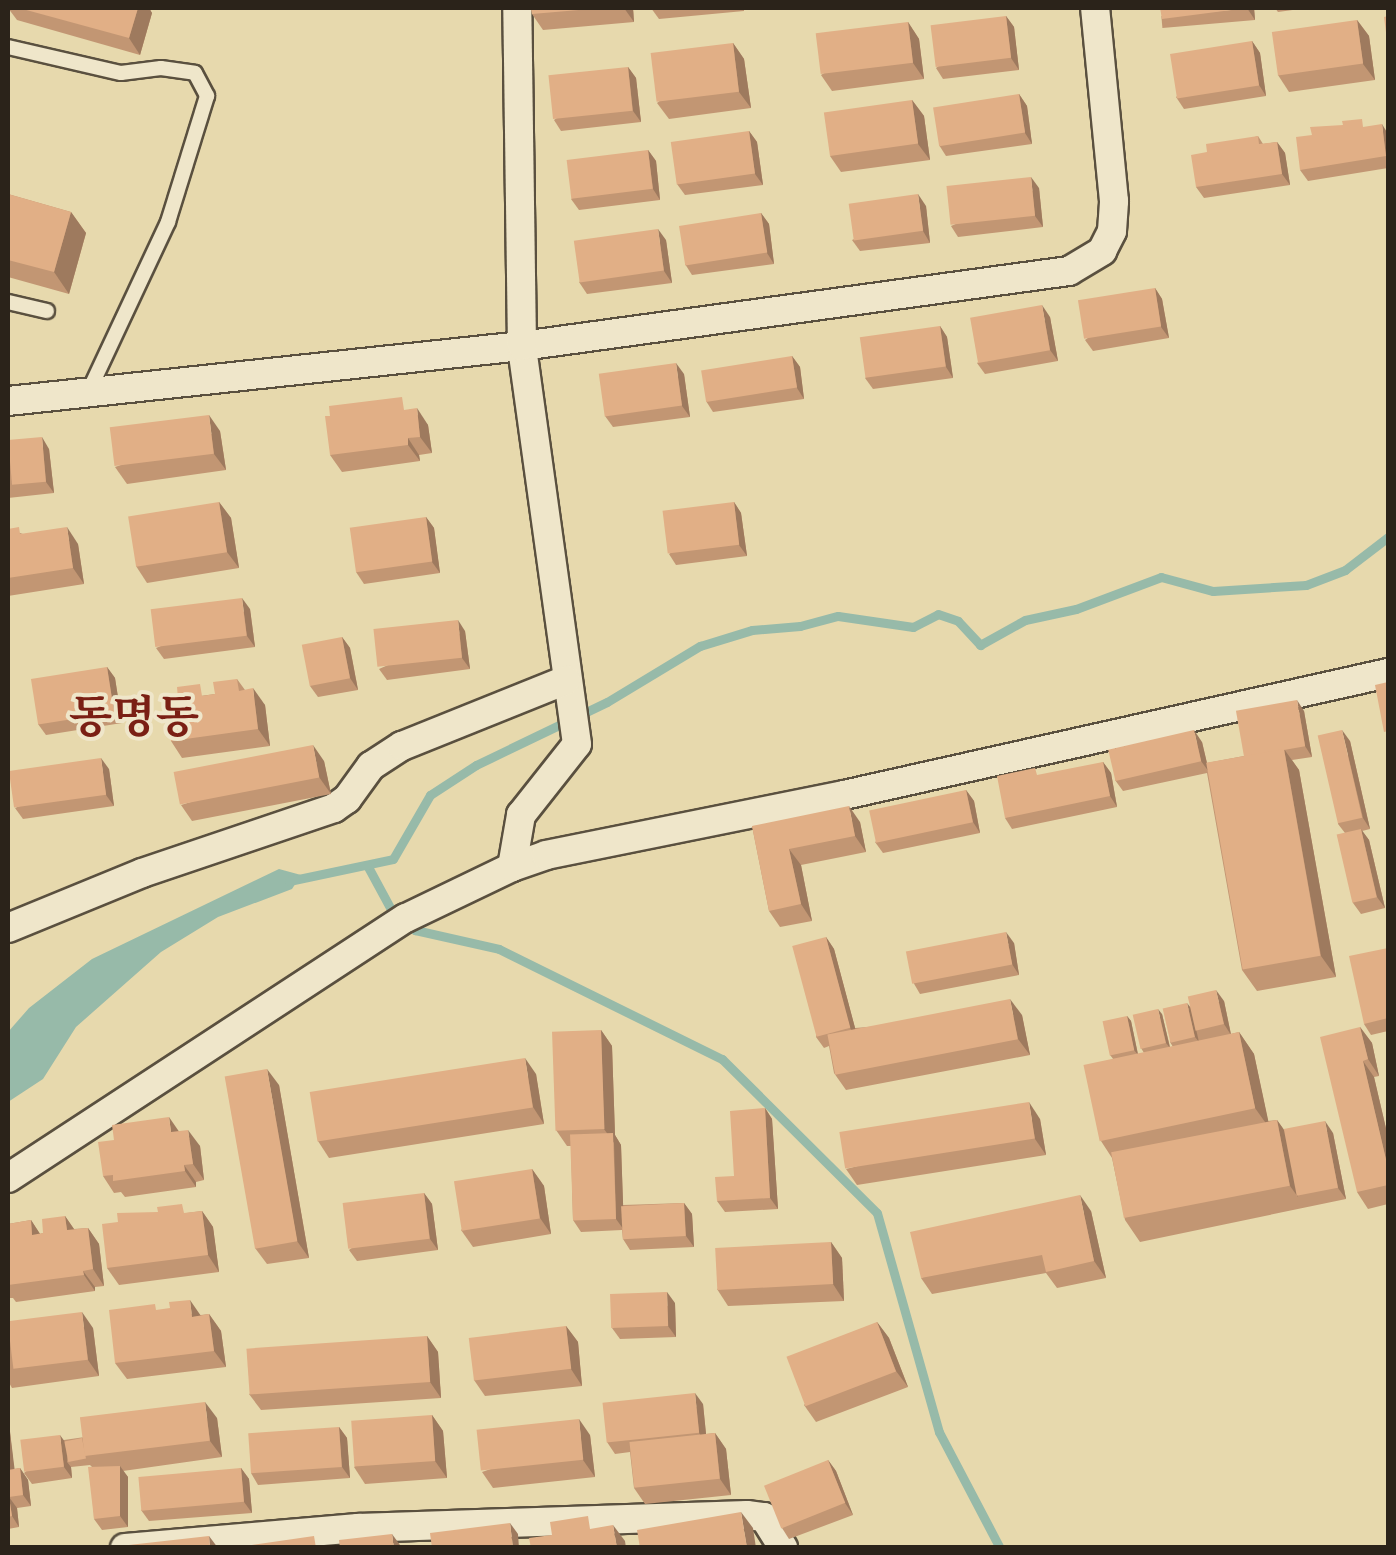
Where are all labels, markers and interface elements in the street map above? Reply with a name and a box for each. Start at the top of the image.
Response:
district label: 동명동 [69,695,199,749]

